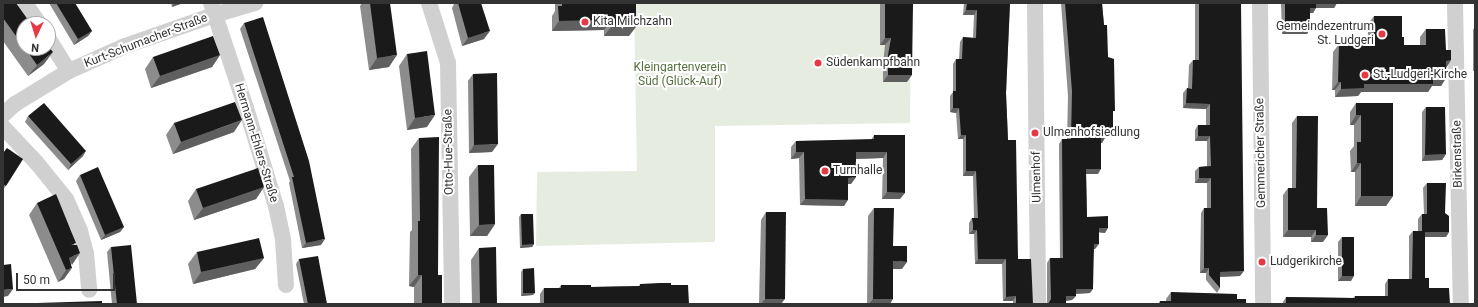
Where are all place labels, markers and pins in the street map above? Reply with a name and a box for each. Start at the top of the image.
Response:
place label: Kita Milchzahn [593,15,672,29]
marker: Kita Milchzahn [580,17,590,27]
place label: Gemeindezentrum St. Ludgeri [1276,20,1374,48]
marker: Gemeindezentrum St. Ludgeri [1377,29,1387,39]
place label: Südenkampfbahn [826,56,920,70]
marker: Südenkampfbahn [813,58,823,68]
place label: St.-Ludgeri-Kirche [1373,68,1467,82]
marker: St.-Ludgeri-Kirche [1360,70,1370,80]
place label: Ulmenhofsiedlung [1043,126,1140,140]
marker: Ulmenhofsiedlung [1030,128,1040,138]
place label: Turnhalle [833,164,882,178]
marker: Turnhalle [820,166,830,176]
place label: Ludgerikirche [1270,255,1342,269]
marker: Ludgerikirche [1257,257,1267,267]

